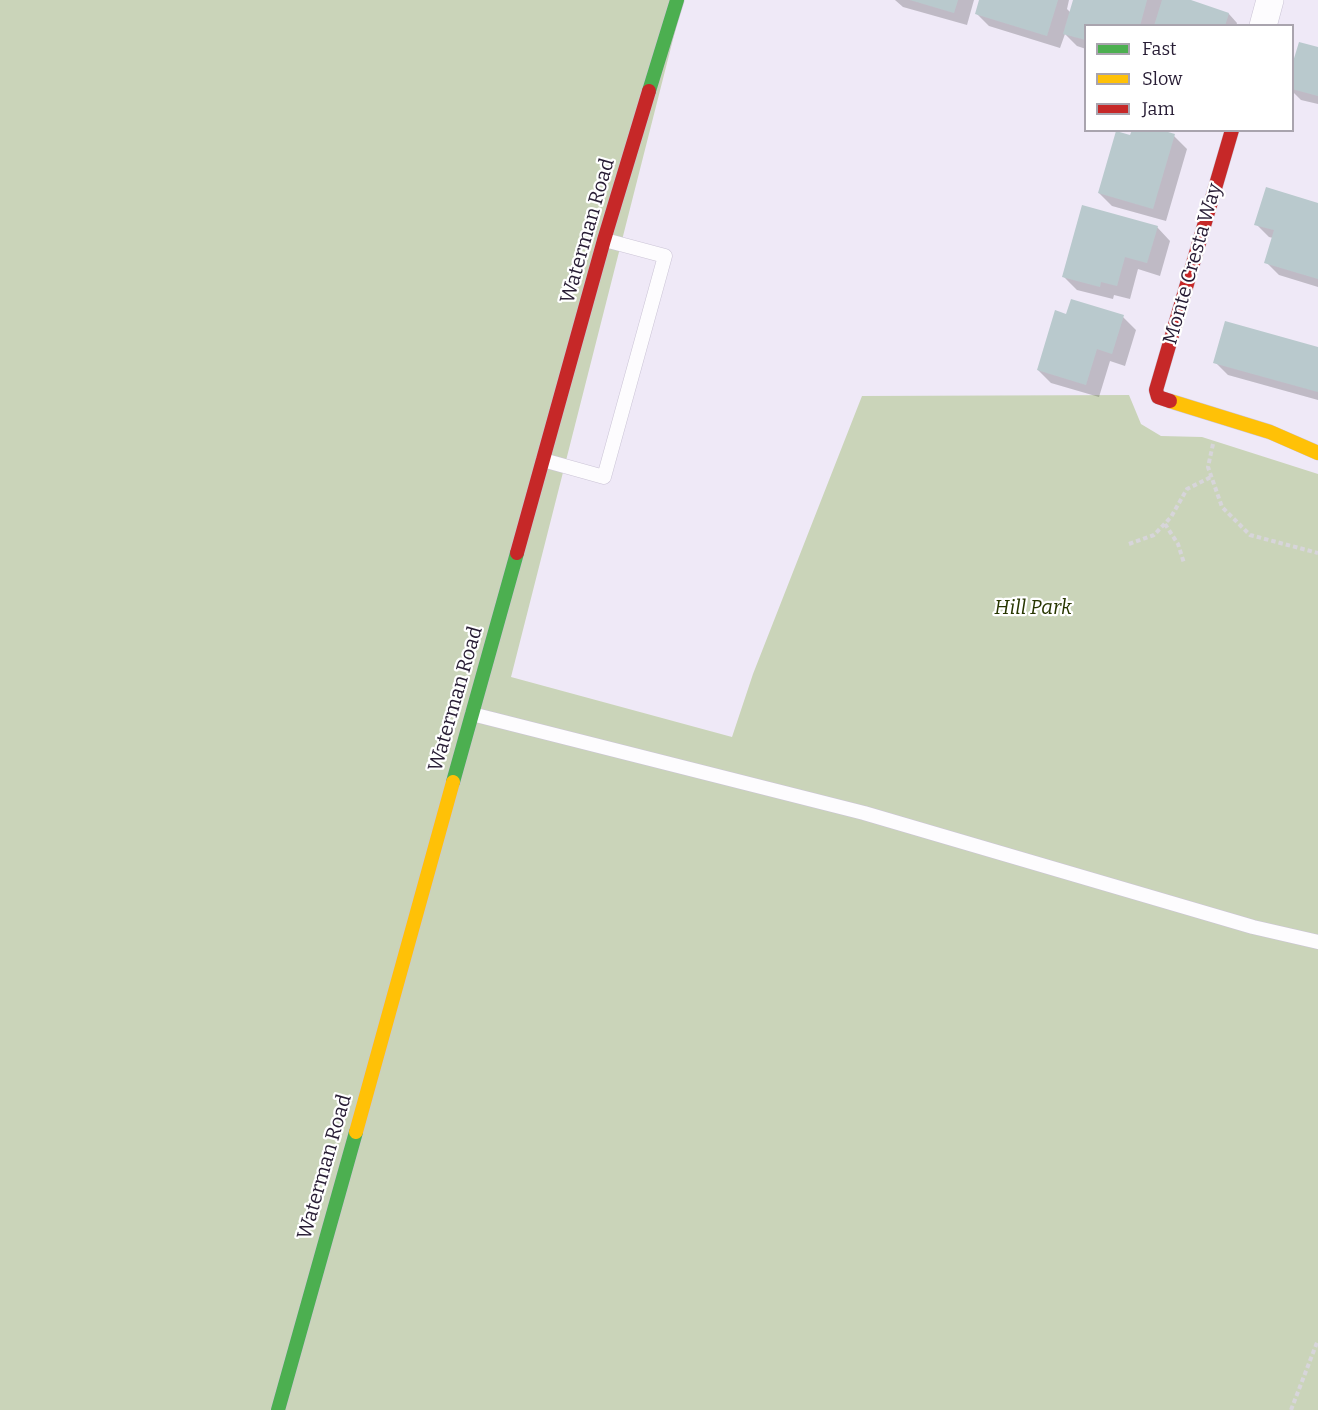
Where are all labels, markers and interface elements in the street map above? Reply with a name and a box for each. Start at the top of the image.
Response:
legend [1084,24,1294,132]
text: Fast [1142,38,1177,60]
text: Slow [1142,68,1182,90]
text: Jam [1142,98,1175,120]
street label: Waterman Road [556,156,620,306]
street label: Monte Cresta Way [1159,181,1227,347]
park label: Hill Park [994,596,1072,620]
street label: Waterman Road [424,624,488,774]
street label: Waterman Road [293,1092,357,1242]

